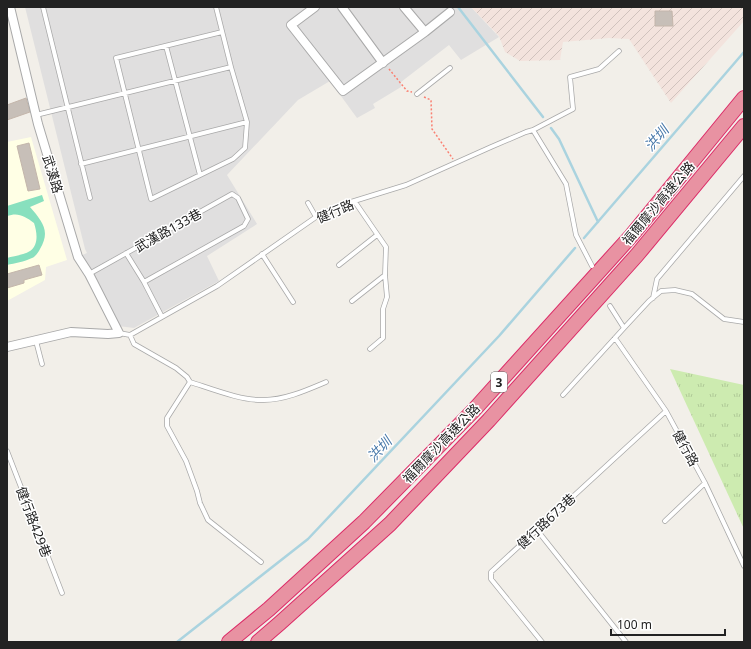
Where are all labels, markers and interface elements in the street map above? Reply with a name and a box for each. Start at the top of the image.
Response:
water label: 洪圳 [640,120,674,155]
street label: 武漢路 [39,153,67,195]
street label: 福爾摩沙高速公路 [618,157,698,249]
street label: 健行路 [314,195,356,227]
street label: 武漢路133巷 [131,204,205,256]
road number: 3 [491,372,507,392]
street label: 福爾摩沙高速公路 [398,399,484,487]
street label: 健行路 [669,427,703,469]
water label: 洪圳 [363,431,397,466]
street label: 健行路429巷 [12,484,56,560]
street label: 健行路673巷 [513,489,579,553]
scale bar [611,611,725,637]
text: 100 m [617,616,652,633]

